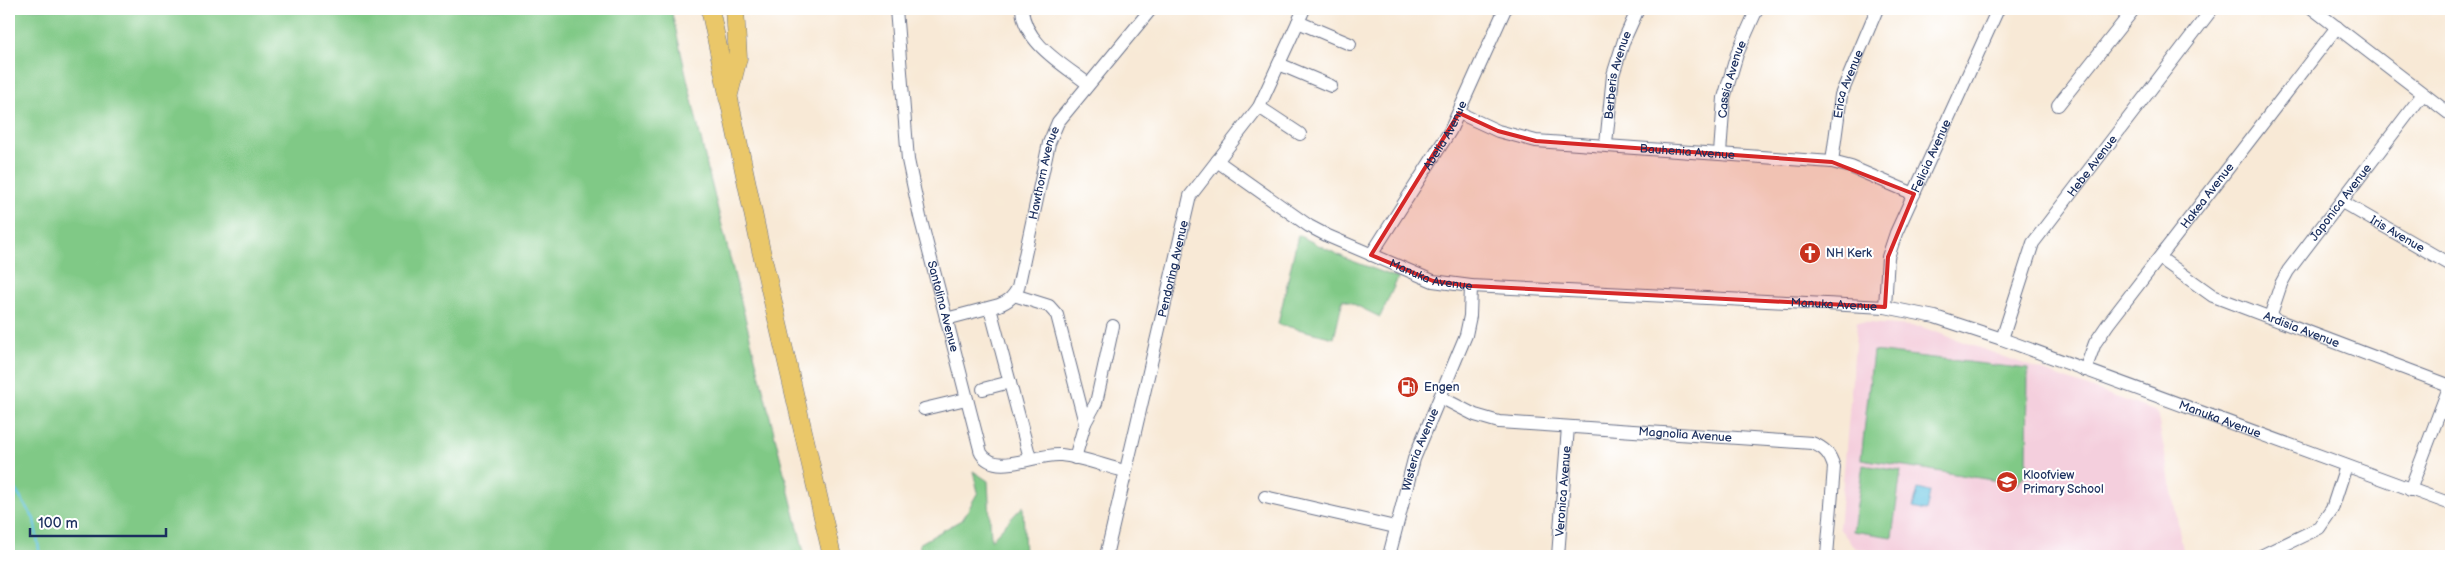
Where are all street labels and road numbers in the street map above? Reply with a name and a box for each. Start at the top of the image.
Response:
street label: Berberis Avenue [1601,29,1635,120]
street label: Cassia Avenue [1715,38,1750,119]
street label: Erica Avenue [1830,48,1867,119]
street label: Abelia Avenue [1420,98,1470,173]
street label: Felicia Avenue [1908,117,1954,195]
street label: Hawthorn Avenue [1025,124,1063,221]
street label: Hebe Avenue [2064,132,2120,200]
street label: Bauhenia Avenue [1639,141,1736,163]
street label: Hakea Avenue [2177,160,2237,231]
street label: Japonica Avenue [2306,161,2375,244]
street label: Iris Avenue [2368,212,2427,256]
street label: Pendoring Avenue [1154,219,1192,319]
street label: Manuka Avenue [1387,256,1474,294]
street label: Santolina Avenue [924,259,962,354]
street label: Manuka Avenue [1790,295,1877,314]
street label: Ardisia Avenue [2261,308,2342,351]
street label: Manuka Avenue [2177,397,2263,441]
street label: Wisteria Avenue [1399,406,1442,493]
street label: Magnolia Avenue [1638,424,1732,445]
street label: Veronica Avenue [1552,445,1574,537]

